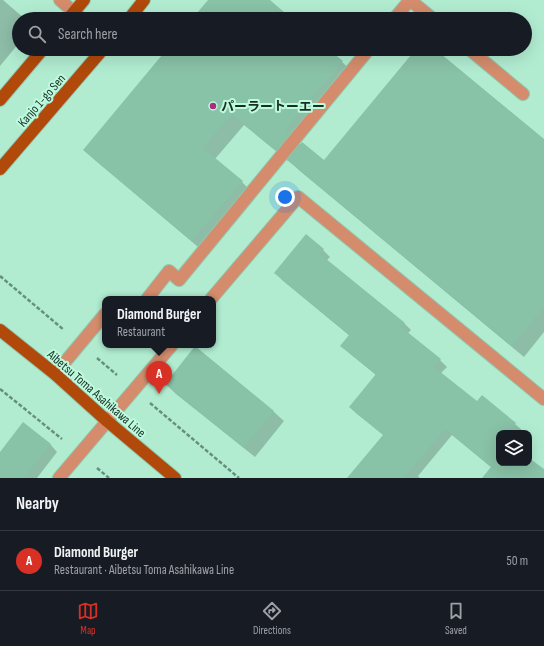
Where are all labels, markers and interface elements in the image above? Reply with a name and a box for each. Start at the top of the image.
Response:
search box [12,12,532,56]
icon: search [26,23,48,45]
text: Search here [58,25,118,44]
street label: Kanjo 1-go Sen [14,71,69,130]
place label: パーラートーエー [221,99,325,115]
marker: パーラートーエー [208,101,218,111]
your location [275,187,295,207]
popup [102,296,216,348]
text: Diamond Burger [117,305,201,324]
text: Restaurant [117,324,165,340]
street label: Aibetsu Toma Asahikawa Line [43,346,149,441]
pin: A [146,361,172,394]
map controls [496,430,532,466]
button: layers [496,430,532,466]
text: Nearby [16,494,59,514]
text: Diamond Burger [54,543,138,562]
text: A [26,553,32,569]
text: 50 m [507,553,528,569]
text: Restaurant · Aibetsu Toma Asahikawa Line [54,562,234,578]
tab: Map [77,600,99,637]
tab: Directions [253,600,291,637]
tab: Saved [445,600,467,637]

